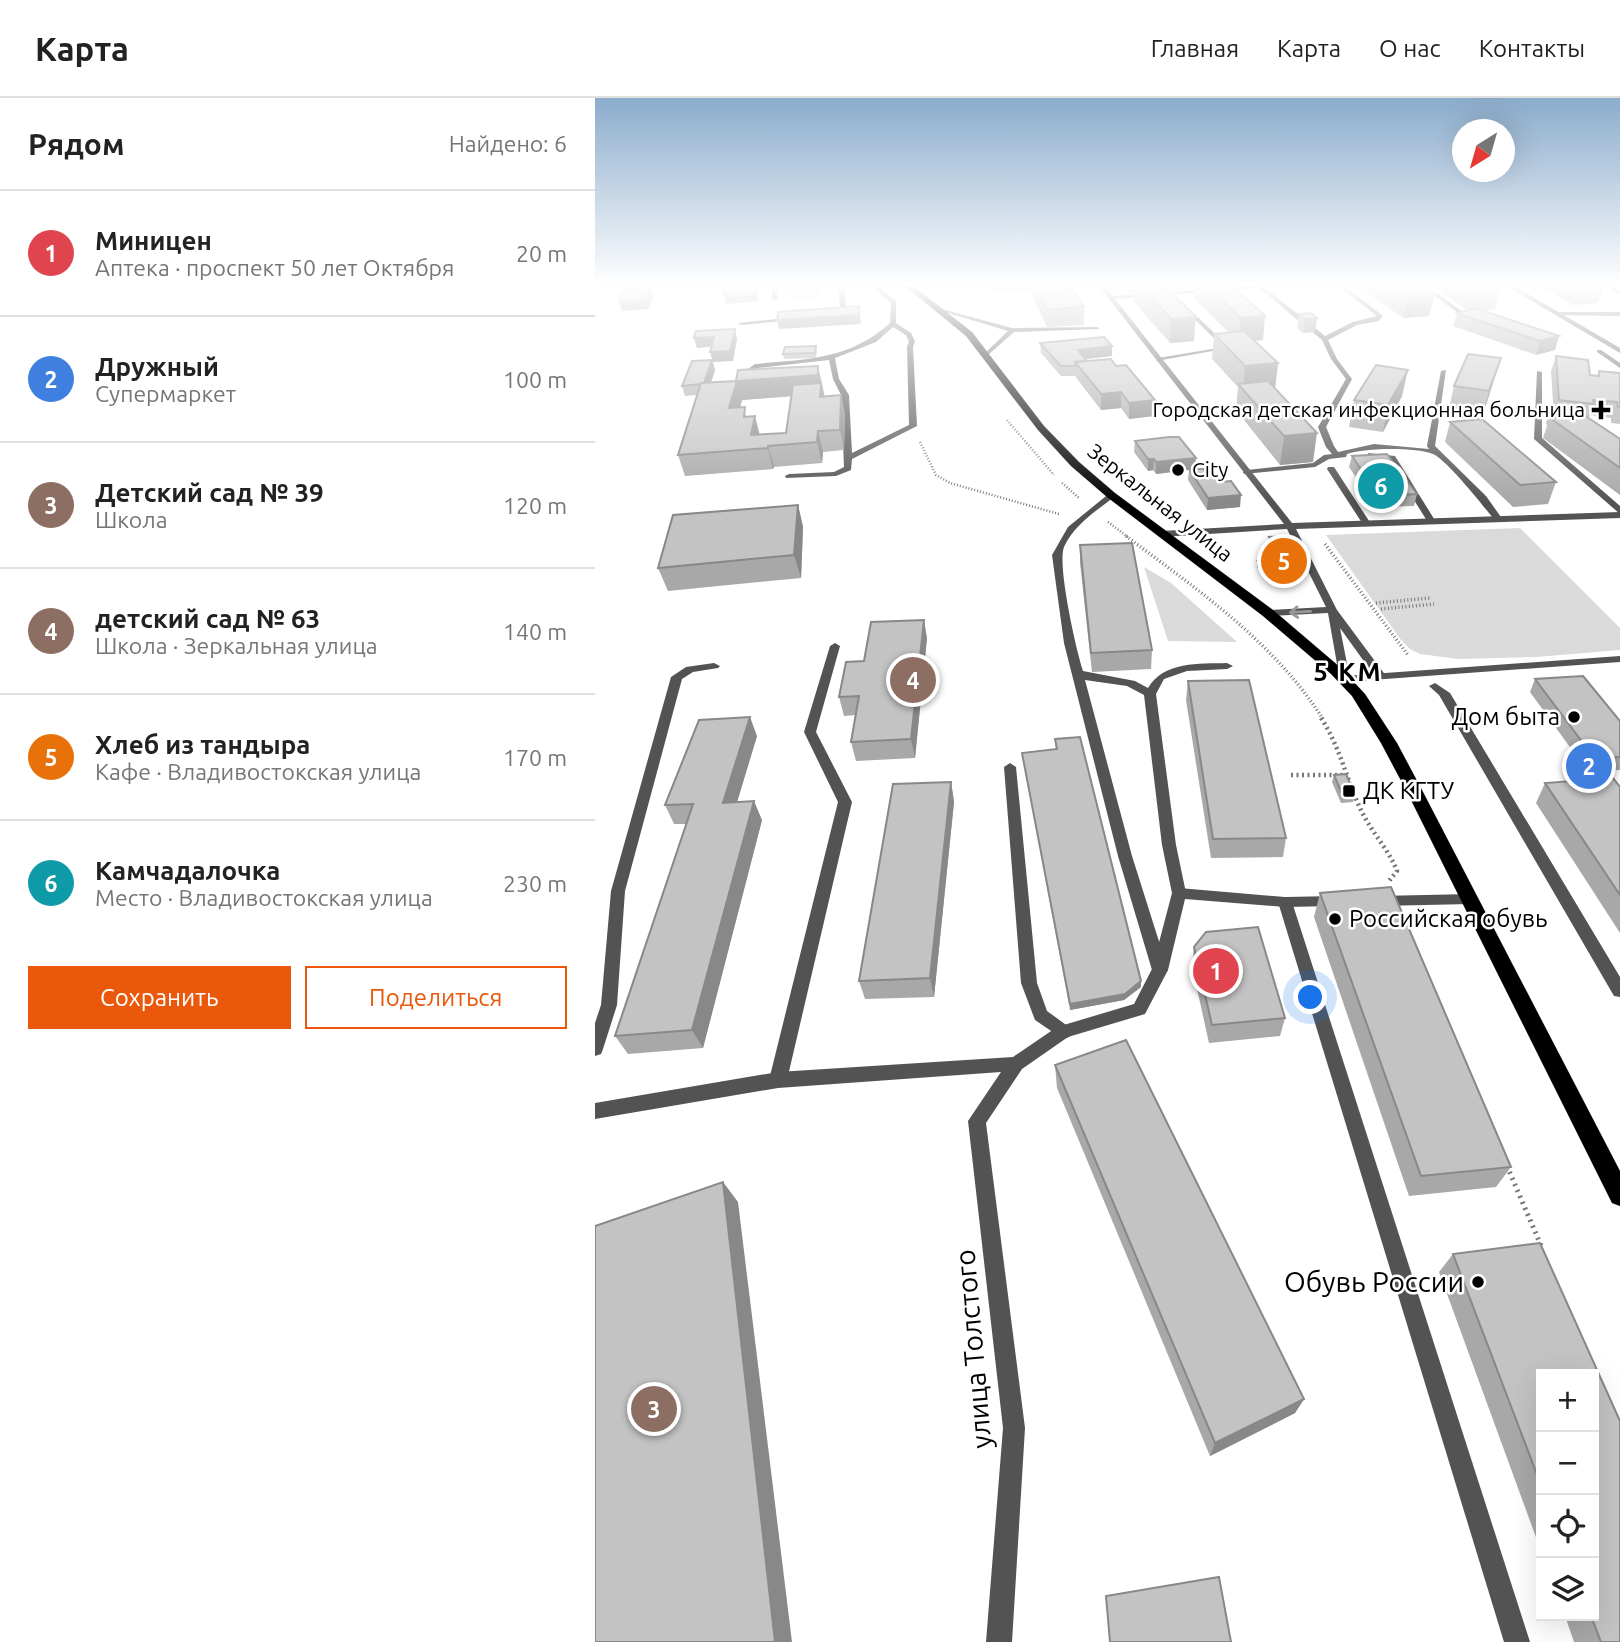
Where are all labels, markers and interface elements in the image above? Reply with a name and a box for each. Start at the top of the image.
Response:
text: Карта [35,30,129,67]
text: Главная [1151,35,1239,62]
text: Карта [1277,35,1341,62]
text: О нас [1379,35,1441,62]
text: Контакты [1479,35,1585,62]
north arrow [1452,119,1515,182]
text: Рядом [28,127,124,161]
text: Найдено: 6 [449,131,567,156]
text: Миницен [95,226,212,255]
text: 1 [45,241,57,266]
text: 20 m [516,241,567,266]
text: Аптека · проспект 50 лет Октября [95,255,454,280]
text: Дружный [95,352,219,381]
text: 2 [45,367,57,392]
text: 100 m [503,367,567,392]
text: Супермаркет [95,381,236,406]
place label: Городская детская инфекционная больница [1153,397,1585,421]
marker: Городская детская инфекционная больница [1591,400,1611,420]
street label: Зеркальная улица [1083,438,1238,566]
place label: City [1192,457,1228,481]
pin: 6 [1358,460,1404,512]
marker: City [1170,462,1186,478]
text: Детский сад № 39 [95,478,324,507]
text: 3 [45,493,57,518]
text: 120 m [503,493,567,518]
text: Школа [95,507,167,532]
pin: 5 [1261,535,1307,587]
text: детский сад № 63 [95,604,320,633]
one-way arrow [1288,605,1311,618]
text: 4 [45,619,57,644]
text: 140 m [503,619,567,644]
text: Школа · Зеркальная улица [95,633,378,658]
pin: 4 [890,654,936,706]
district label: 5 КМ [1313,657,1383,686]
place label: Дом быта [1451,703,1560,730]
marker: Дом быта [1566,709,1582,725]
text: Хлеб из тандыра [95,730,310,759]
pin: 2 [1566,740,1612,792]
text: 5 [45,745,57,770]
text: 170 m [503,745,567,770]
text: Кафе · Владивостокская улица [95,759,421,784]
place label: ДК КГТУ [1363,777,1455,804]
marker: ДК КГТУ [1341,783,1357,799]
text: Камчадалочка [95,856,280,885]
text: 6 [45,871,57,896]
text: 230 m [503,871,567,896]
text: Место · Владивостокская улица [95,885,433,910]
place label: Российская обувь [1349,905,1547,932]
marker: Российская обувь [1327,911,1343,927]
pin: 1 [1193,945,1239,997]
button: Сохранить [28,966,291,1029]
button: Поделиться [305,966,567,1029]
your location [1293,980,1327,1014]
street label: улица Толстого [948,1248,997,1450]
place label: Обувь России [1284,1266,1464,1297]
marker: Обувь России [1470,1274,1486,1290]
map controls [1536,1369,1599,1621]
button: + [1536,1369,1599,1432]
pin: 3 [631,1383,677,1435]
button: − [1536,1432,1599,1495]
button: locate [1536,1495,1599,1558]
button: layers [1536,1558,1599,1621]

